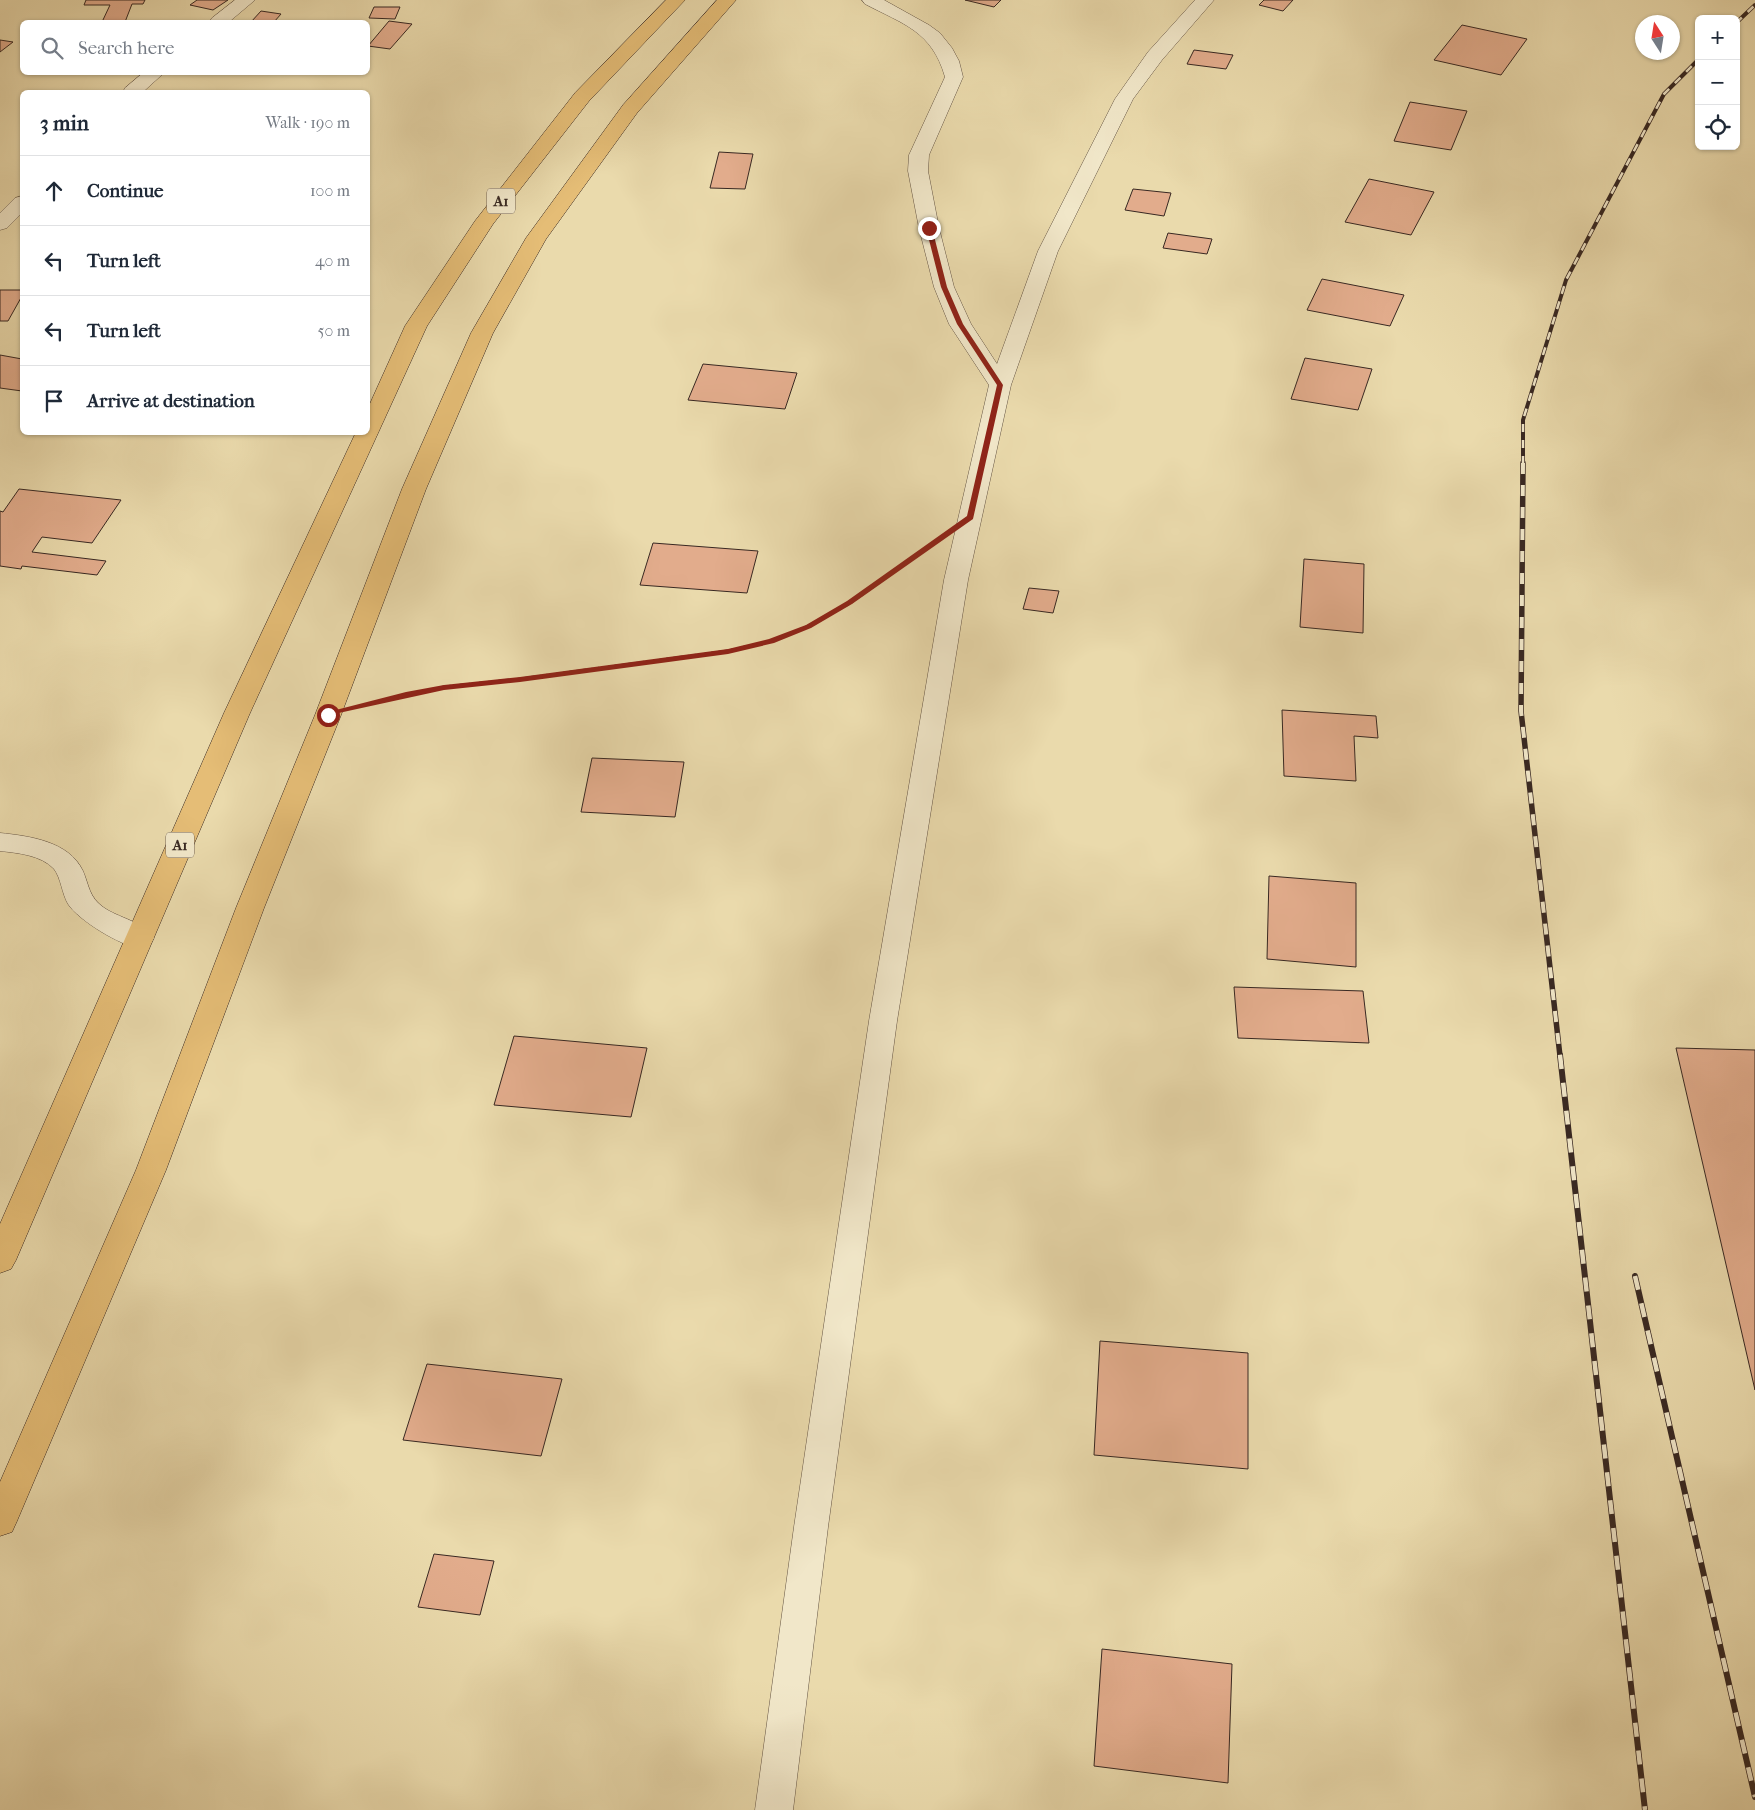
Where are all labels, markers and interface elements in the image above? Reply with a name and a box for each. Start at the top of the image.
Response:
north arrow [1635,15,1680,60]
map controls [1695,15,1740,150]
button: + [1695,15,1740,60]
search box [20,20,370,75]
icon: search [38,34,66,62]
text: Search here [78,37,174,59]
button: − [1695,60,1740,105]
button: locate [1695,105,1740,150]
text: 3 min [40,111,89,135]
text: Walk · 190 m [266,113,350,132]
icon: ahead [40,177,68,205]
text: Continue [87,180,163,202]
text: 100 m [310,181,350,200]
road number: A1 [487,188,515,214]
route end [918,217,941,240]
icon: left [40,247,68,275]
text: Turn left [87,250,161,272]
text: 40 m [315,251,350,270]
icon: left [40,317,68,345]
text: Turn left [87,320,161,342]
text: 50 m [318,321,350,340]
icon: arrive [40,387,68,415]
text: Arrive at destination [87,390,255,412]
route start [317,704,340,727]
road number: A1 [166,832,194,858]

